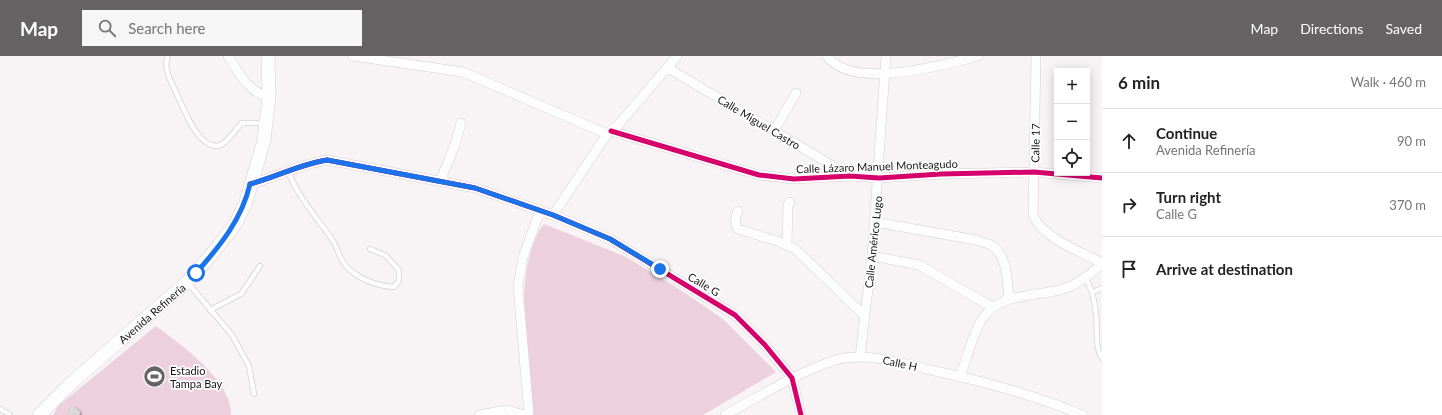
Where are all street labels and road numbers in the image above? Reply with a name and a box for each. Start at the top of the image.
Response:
street label: Calle Miguel Castro [715,92,803,152]
street label: Calle 17 [1028,123,1042,163]
street label: Calle Lázaro Manuel Monteagudo [796,157,958,175]
street label: Calle Américo Lugo [862,195,884,289]
street label: Calle G [686,269,722,299]
street label: Avenida Refinería [116,280,188,346]
street label: Calle H [882,353,918,373]

